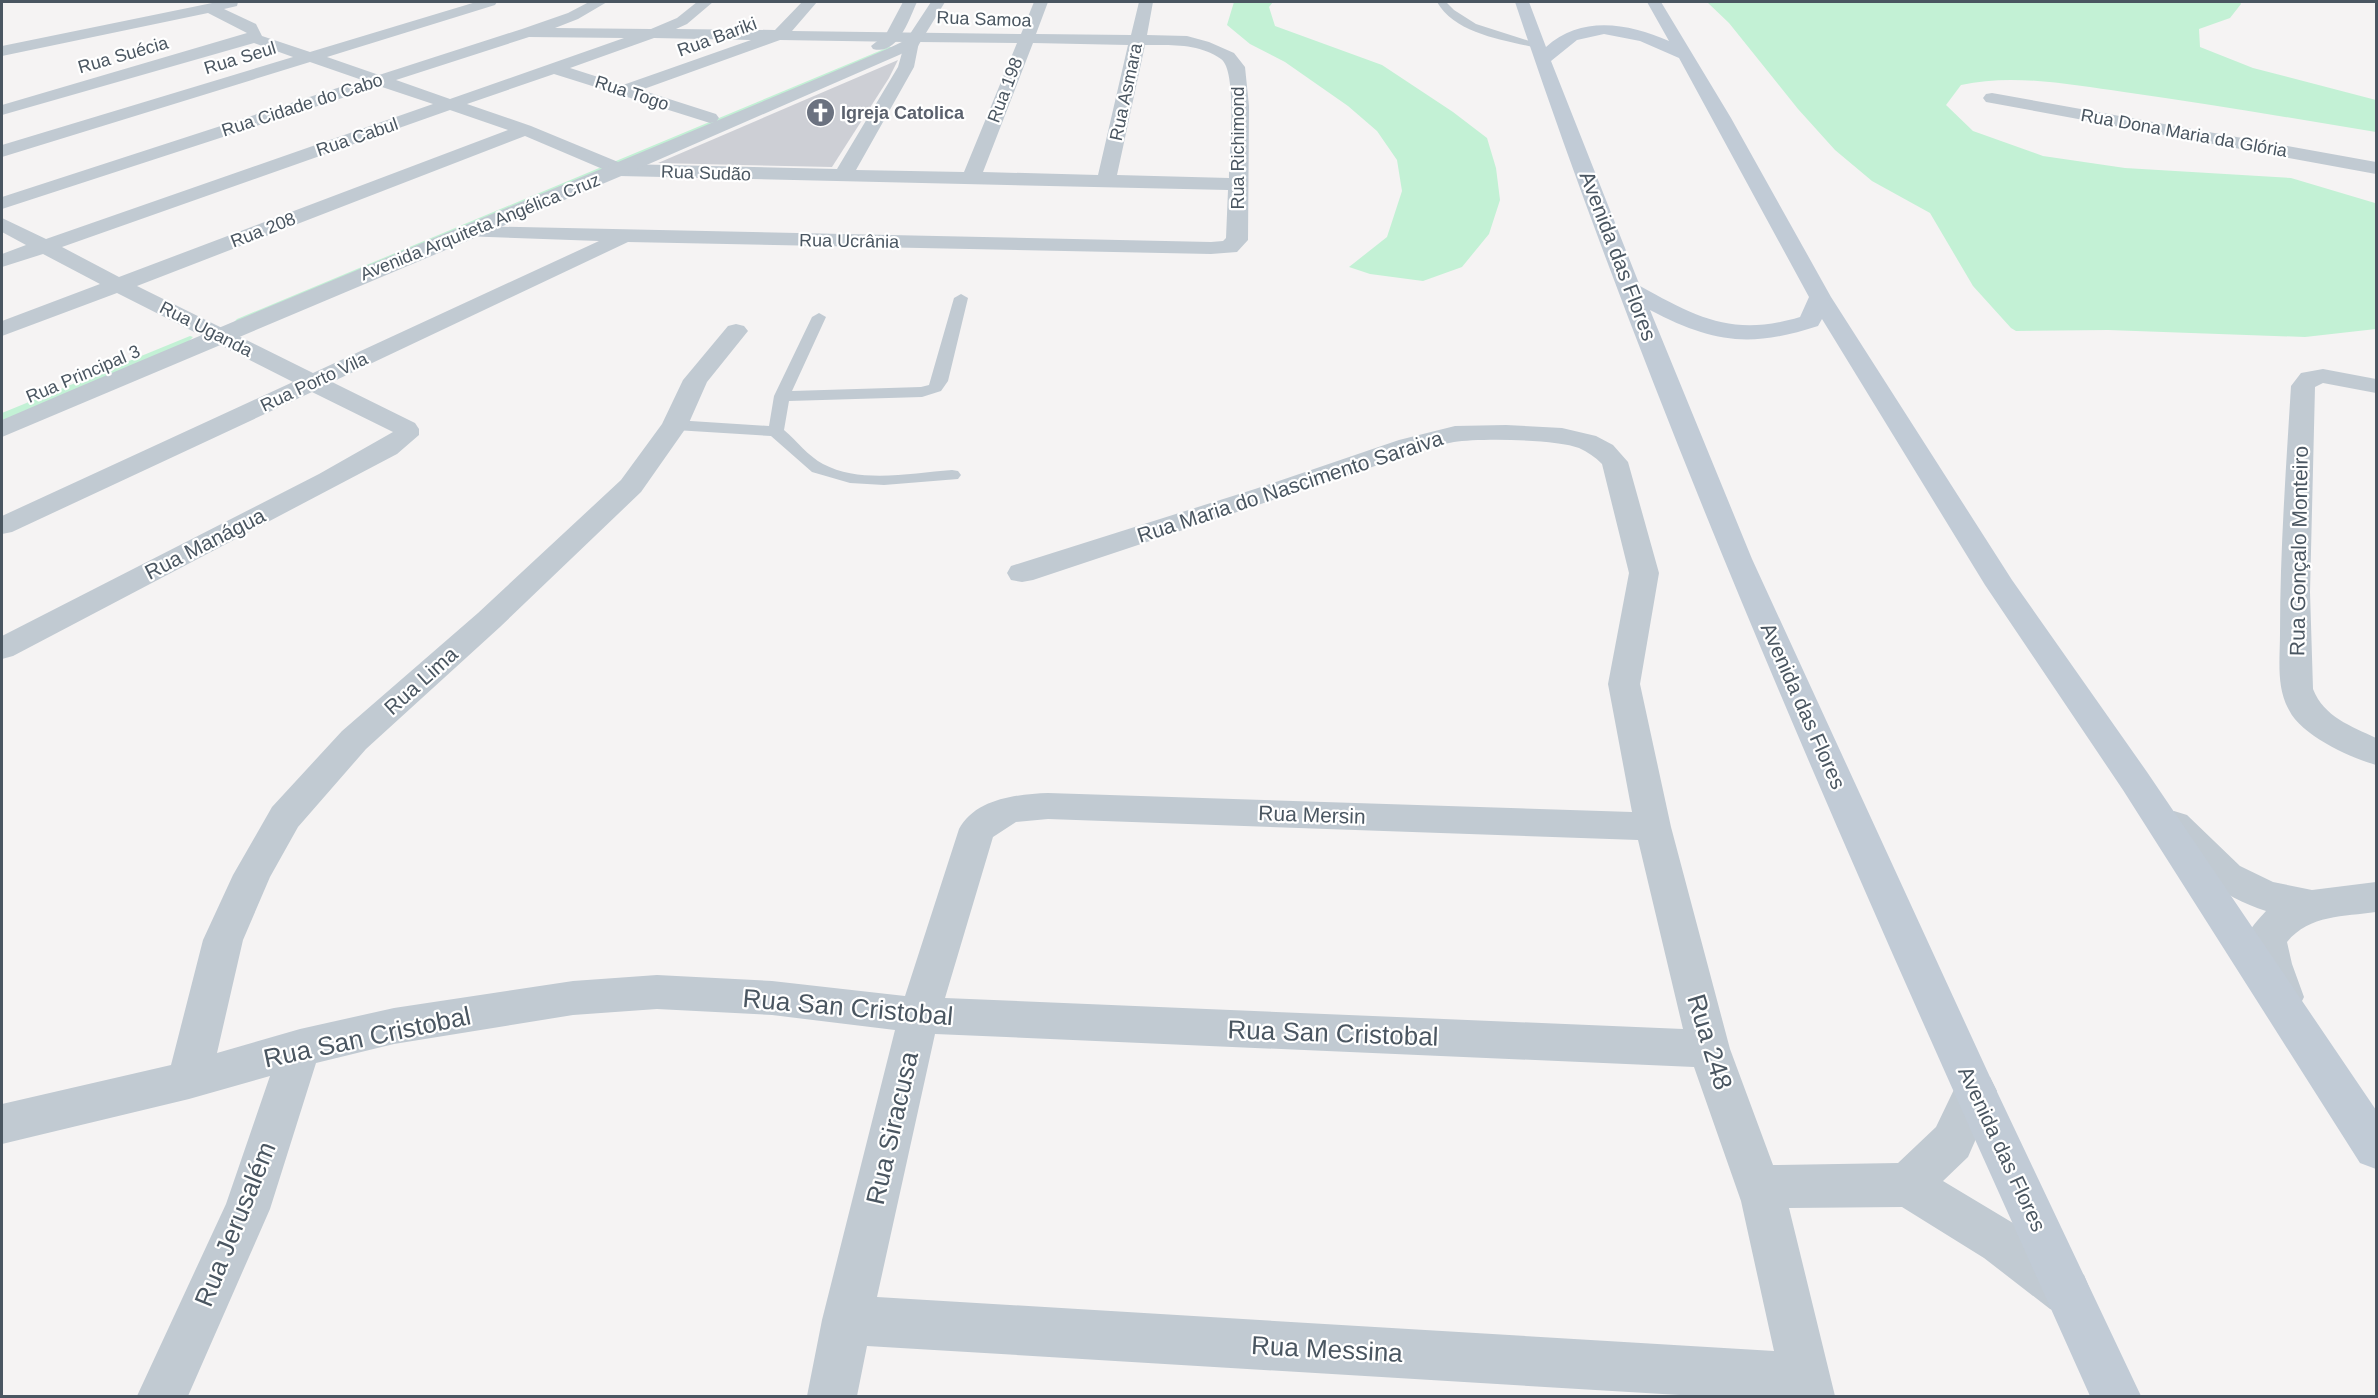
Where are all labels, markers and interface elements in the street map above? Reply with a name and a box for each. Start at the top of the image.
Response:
street label: Rua Samoa [936,7,1033,31]
street label: Rua Bariki [675,13,759,61]
street label: Rua Suécia [76,32,171,77]
street label: Rua Seul [202,38,278,78]
street label: Rua Asmara [1106,41,1146,143]
street label: Rua 198 [983,55,1027,125]
street label: Rua Cidade do Cabo [219,70,385,140]
street label: Rua Togo [592,72,672,114]
street label: Rua Richimond [1228,86,1248,210]
church icon: Igreja Catolica [804,97,836,129]
place label: Igreja Catolica [841,103,965,123]
street label: Rua Dona Maria da Glória [2079,105,2290,161]
street label: Rua Cabul [314,114,400,160]
street label: Rua Sudão [661,161,751,185]
street label: Avenida das Flores [1576,168,1661,344]
street label: Avenida Arquiteta Angélica Cruz [357,170,603,284]
street label: Rua 208 [228,208,298,252]
street label: Rua Ucrânia [799,230,900,252]
street label: Rua Uganda [156,297,256,361]
street label: Rua Principal 3 [23,341,143,407]
street label: Rua Porto Vila [257,348,372,416]
street label: Rua Maria do Nascimento Saraiva [1134,426,1446,547]
street label: Rua Gonçalo Monteiro [2285,446,2312,656]
street label: Rua Manágua [141,503,269,584]
street label: Avenida das Flores [1756,619,1850,792]
street label: Rua Lima [380,642,462,719]
street label: Rua Mersin [1258,801,1366,828]
street label: Rua San Cristobal [742,983,954,1031]
street label: Rua 248 [1681,991,1739,1093]
street label: Rua San Cristobal [261,1000,473,1074]
street label: Rua San Cristobal [1227,1014,1439,1052]
street label: Rua Siracusa [860,1048,924,1207]
street label: Avenida das Flores [1954,1063,2051,1235]
street label: Rua Jerusalém [188,1137,282,1311]
street label: Rua Messina [1250,1330,1404,1368]

